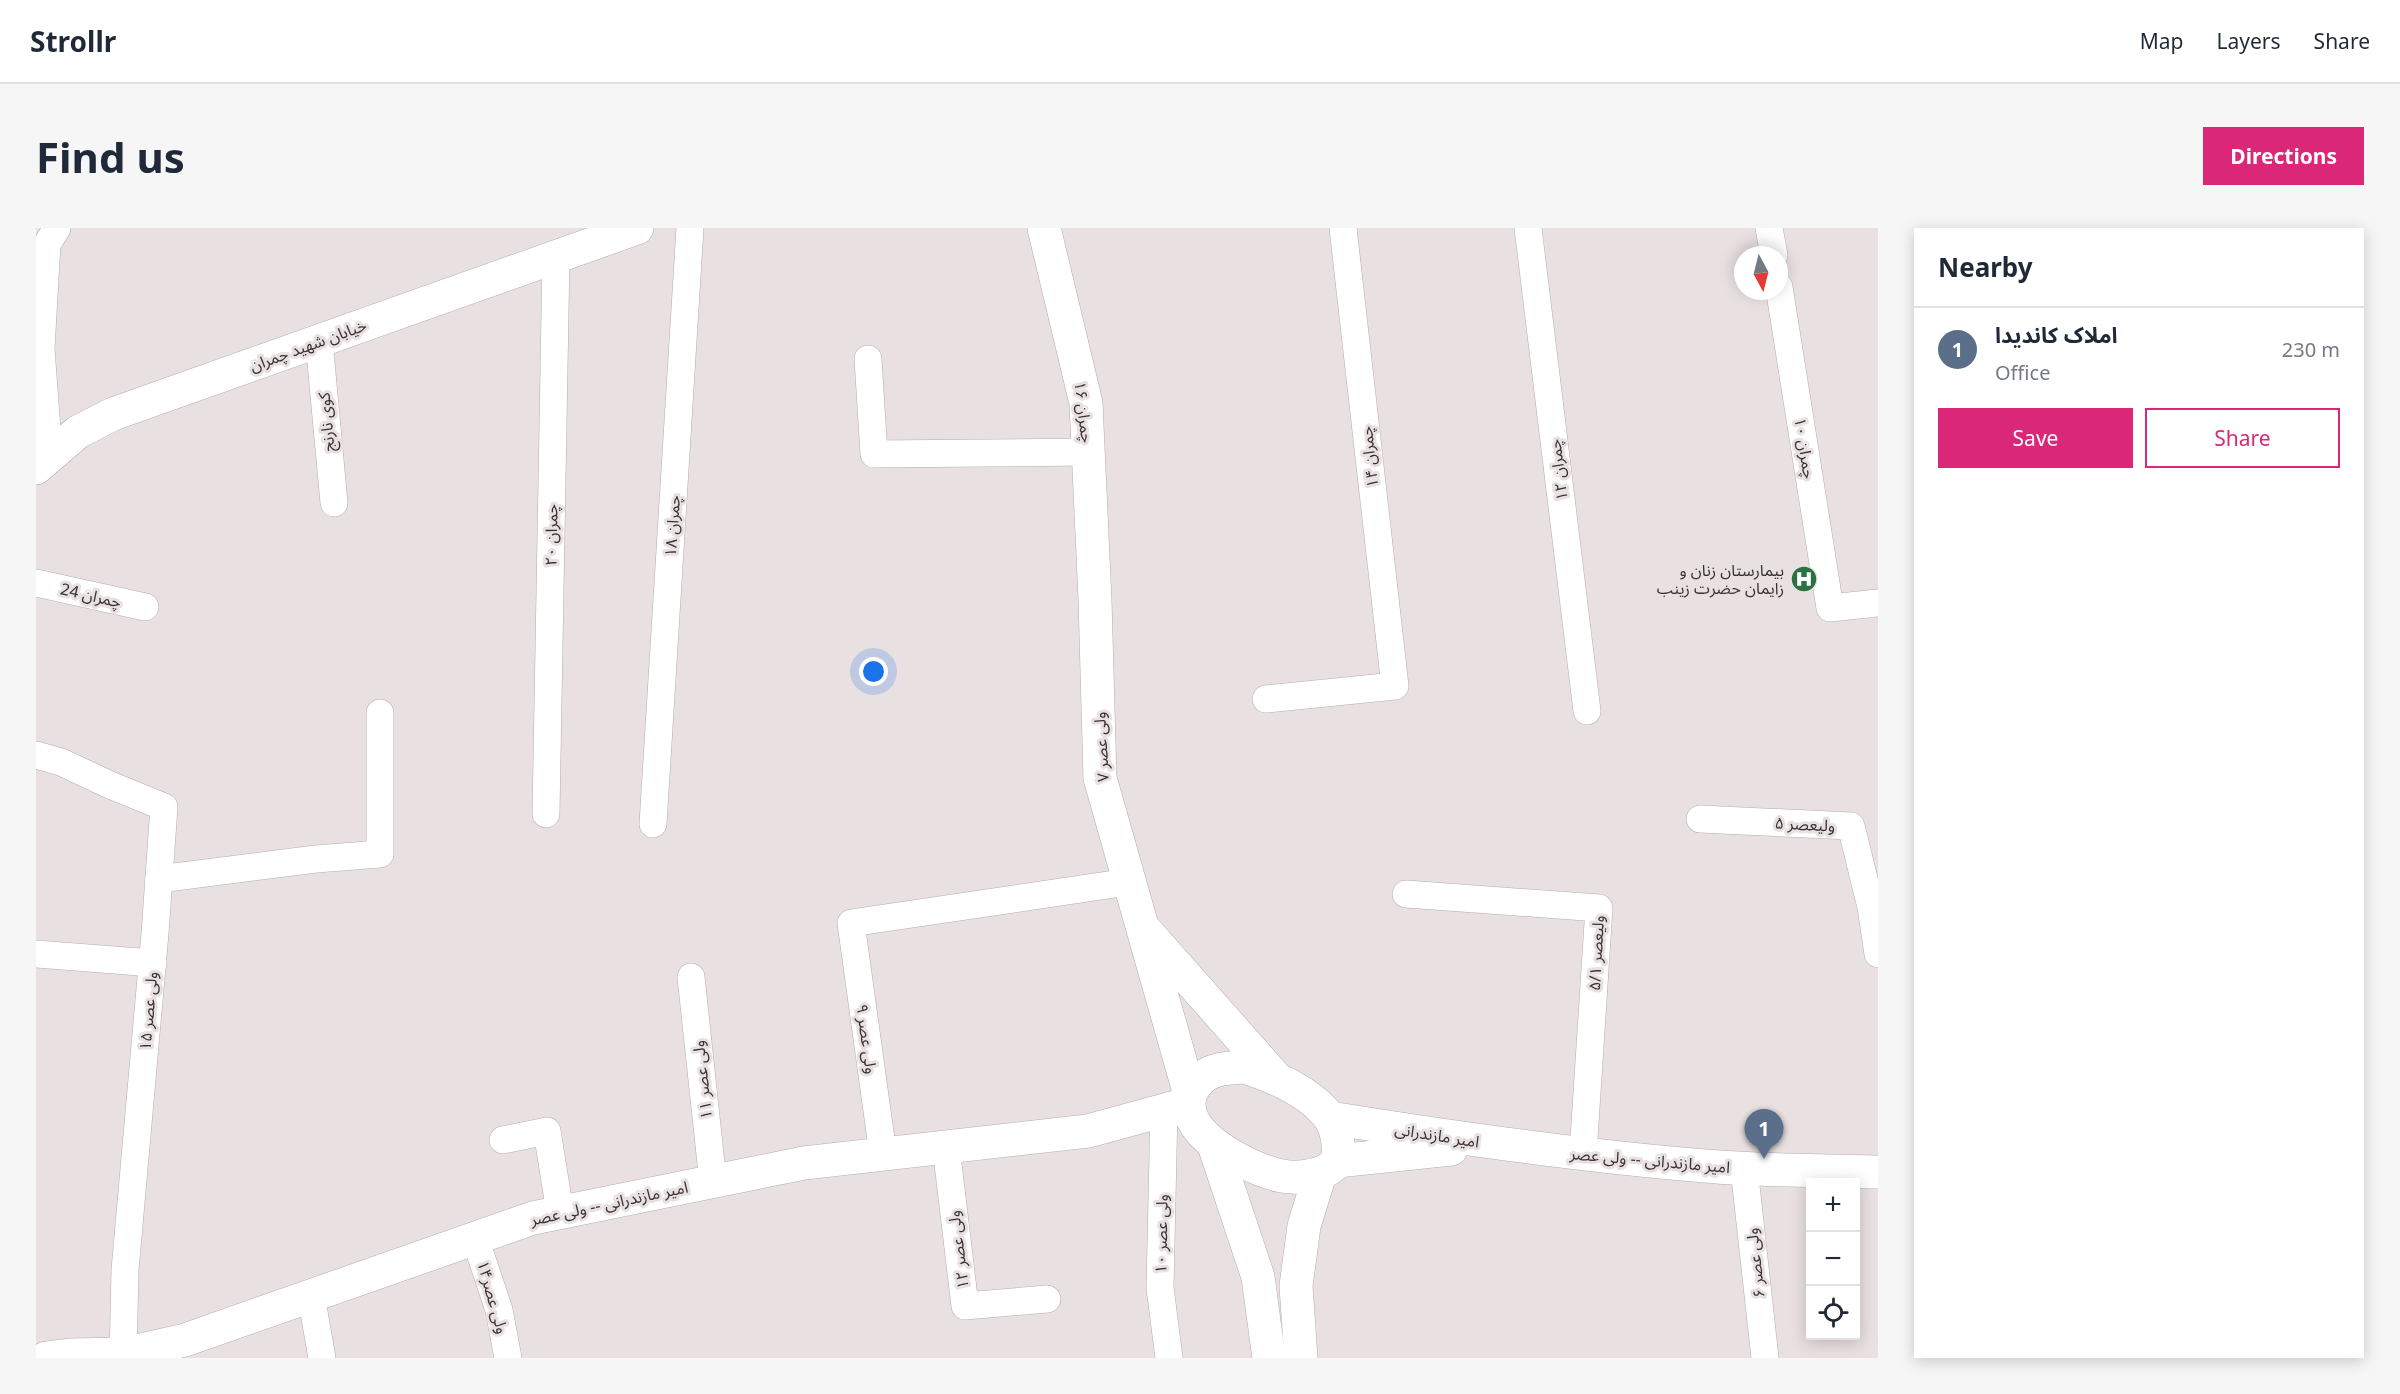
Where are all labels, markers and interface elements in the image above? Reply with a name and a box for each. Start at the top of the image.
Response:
text: Strollr [30,22,116,60]
text: Map [2140,27,2184,55]
text: Layers [2217,27,2281,55]
text: Share [2314,27,2370,55]
button: Directions [2203,127,2364,185]
text: Find us [36,128,185,185]
north arrow [1734,246,1788,300]
text: Nearby [1938,249,2033,285]
street label: خیابان شهید چمران [247,314,369,376]
text: املاک کاندیدا [1995,319,2118,349]
text: 1 [1952,336,1963,363]
text: 230 m [2282,336,2340,363]
text: Office [1995,359,2050,386]
street label: چمران ۱۶ [1069,380,1099,444]
street label: کوی نارنج [312,391,342,453]
button: Save [1938,408,2133,468]
button: Share [2145,408,2340,468]
street label: چمران ۱۰ [1789,416,1821,480]
street label: چمران ۱۴ [1355,425,1383,489]
street label: چمران ۱۲ [1543,438,1573,502]
street label: چمران ۱۸ [659,494,685,558]
street label: چمران ۲۰ [539,504,563,566]
place label: بیمارستان زنان و زایمان حضرت زینب [1657,559,1784,599]
hospital icon: بیمارستان زنان و زایمان حضرت زینب [1789,564,1819,594]
street label: چمران 24 [58,577,124,613]
your location [859,657,888,686]
street label: ولی عصر ۷ [1088,711,1114,783]
street label: ولیعصر ۵ [1774,811,1836,837]
street label: ولیعصر ۵/۱ [1583,915,1609,991]
street label: ولی عصر ۱۵ [134,971,162,1051]
street label: ولی عصر ۹ [851,1003,883,1075]
street label: ولی عصر ۱۱ [687,1039,717,1121]
pin: 1 [1744,1110,1784,1159]
street label: امیر مازندرانی [1393,1117,1481,1153]
street label: امیر مازندرانی -- ولی عصر [1568,1142,1731,1178]
street label: امیر مازندرانی -- ولی عصر [527,1176,690,1231]
map controls [1806,1178,1860,1340]
button: + [1806,1178,1860,1232]
street label: ولی عصر ۱۰ [1149,1194,1173,1274]
street label: ولی عصر ۱۲ [942,1209,974,1291]
street label: ولی عصر ۶ [1740,1227,1770,1299]
button: − [1806,1232,1860,1286]
street label: ولی عصر۱۴ [472,1258,514,1336]
button: locate [1806,1286,1860,1340]

